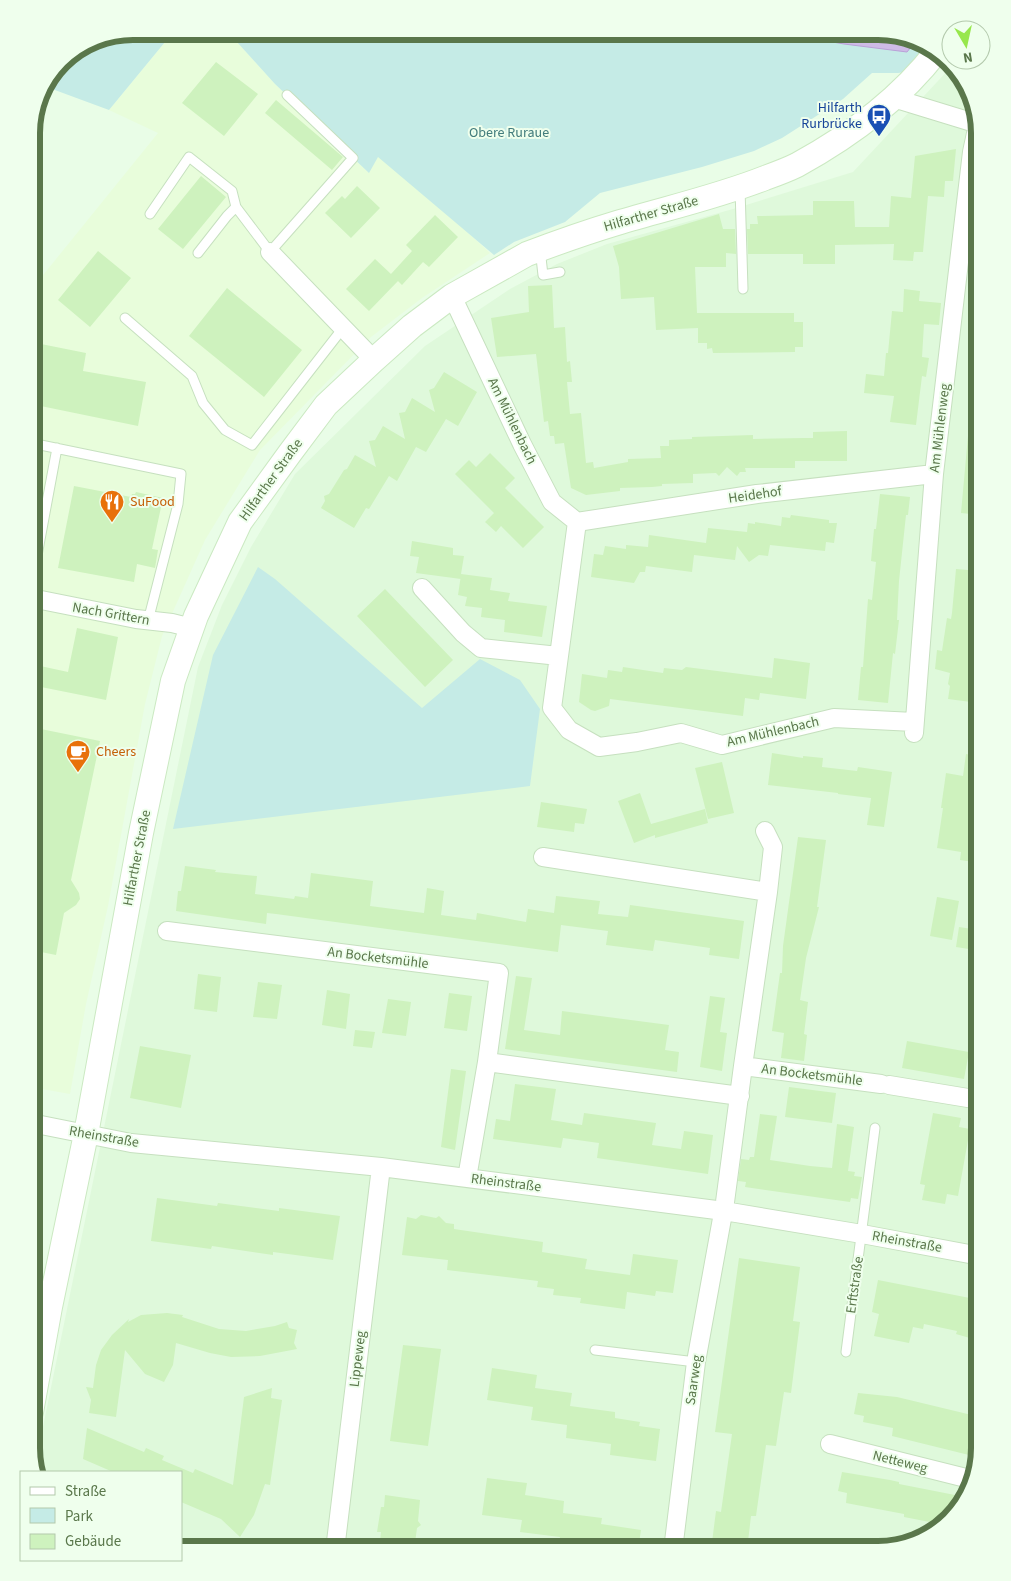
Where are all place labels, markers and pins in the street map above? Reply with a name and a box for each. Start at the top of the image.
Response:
place label: Hilfarth Rurbrücke [801,98,862,134]
bus stop icon: Hilfarth Rurbrücke [866,103,892,137]
restaurant icon: SuFood [99,489,125,523]
place label: SuFood [130,492,175,512]
cafe icon: Cheers [65,739,91,773]
place label: Cheers [96,742,136,762]

